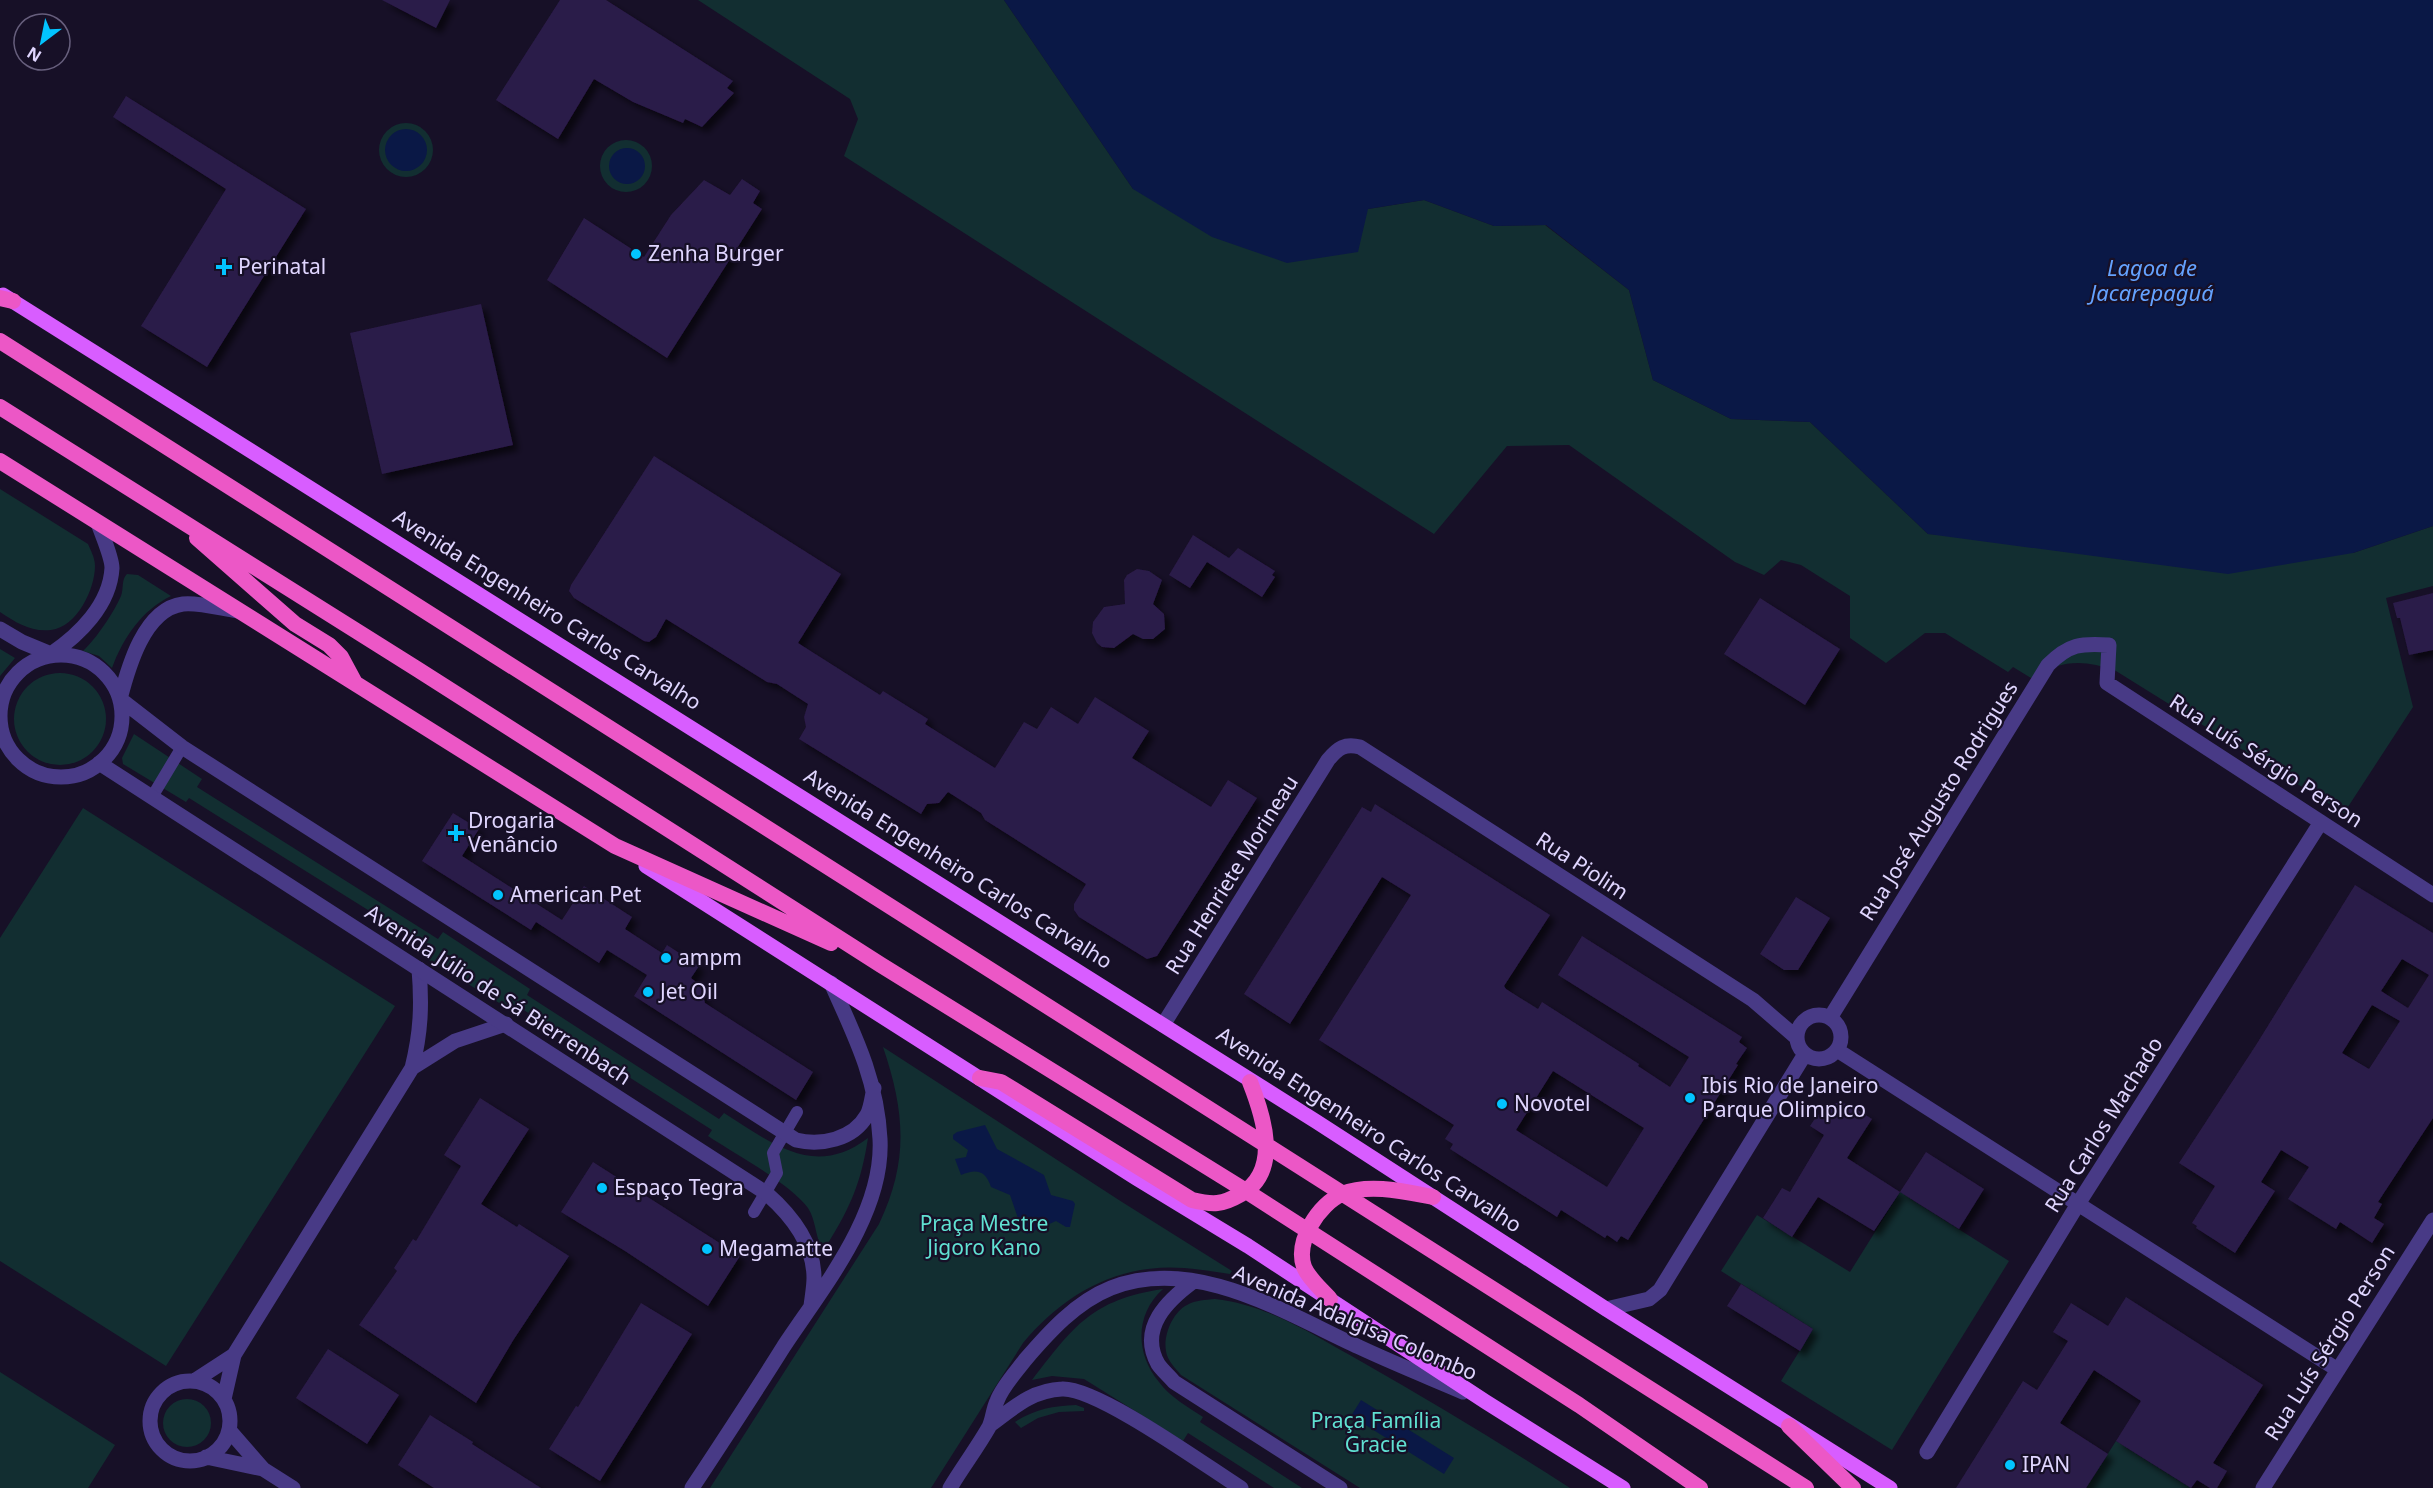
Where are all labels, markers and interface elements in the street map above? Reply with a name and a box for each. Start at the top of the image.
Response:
north arrow [12,12,72,72]
text: N [23,42,45,67]
place label: Zenha Burger [648,239,784,267]
marker: Zenha Burger [629,247,643,261]
place label: Perinatal [238,252,326,280]
water label: Lagoa de Jacarepaguá [2086,252,2214,307]
marker: Perinatal [215,258,233,276]
street label: Avenida Engenheiro Carlos Carvalho [388,502,707,716]
street label: Rua José Augusto Rodrigues [1853,675,2024,926]
street label: Rua Luís Sérgio Person [2164,687,2369,833]
street label: Avenida Engenheiro Carlos Carvalho [799,761,1118,975]
street label: Rua Henriete Morineau [1158,770,1304,979]
place label: Drogaria Venâncio [468,806,558,858]
street label: Rua Piolim [1531,825,1634,905]
marker: Drogaria Venâncio [449,826,463,840]
place label: American Pet [510,880,642,908]
marker: American Pet [491,888,505,902]
street label: Avenida Júlio de Sá Bierrenbach [360,898,637,1091]
place label: ampm [678,943,742,971]
marker: ampm [659,951,673,965]
place label: Jet Oil [658,977,718,1005]
marker: Jet Oil [641,985,655,999]
street label: Avenida Engenheiro Carlos Carvalho [1212,1020,1527,1238]
street label: Rua Carlos Machado [2038,1031,2169,1218]
place label: Ibis Rio de Janeiro Parque Olimpico [1702,1071,1879,1123]
place label: Novotel [1514,1089,1590,1117]
marker: Ibis Rio de Janeiro Parque Olimpico [1683,1091,1697,1105]
marker: Novotel [1495,1097,1509,1111]
place label: Espaço Tegra [614,1173,744,1201]
marker: Espaço Tegra [595,1181,609,1195]
park label: Praça Mestre Jigoro Kano [920,1209,1048,1261]
place label: Megamatte [719,1234,833,1262]
street label: Rua Luís Sérgio Person [2258,1239,2401,1446]
marker: Megamatte [700,1242,714,1256]
street label: Avenida Adalgisa Colombo [1229,1258,1482,1386]
park label: Praça Família Gracie [1311,1406,1441,1458]
place label: IPAN [2022,1450,2070,1478]
marker: IPAN [2003,1458,2017,1472]

